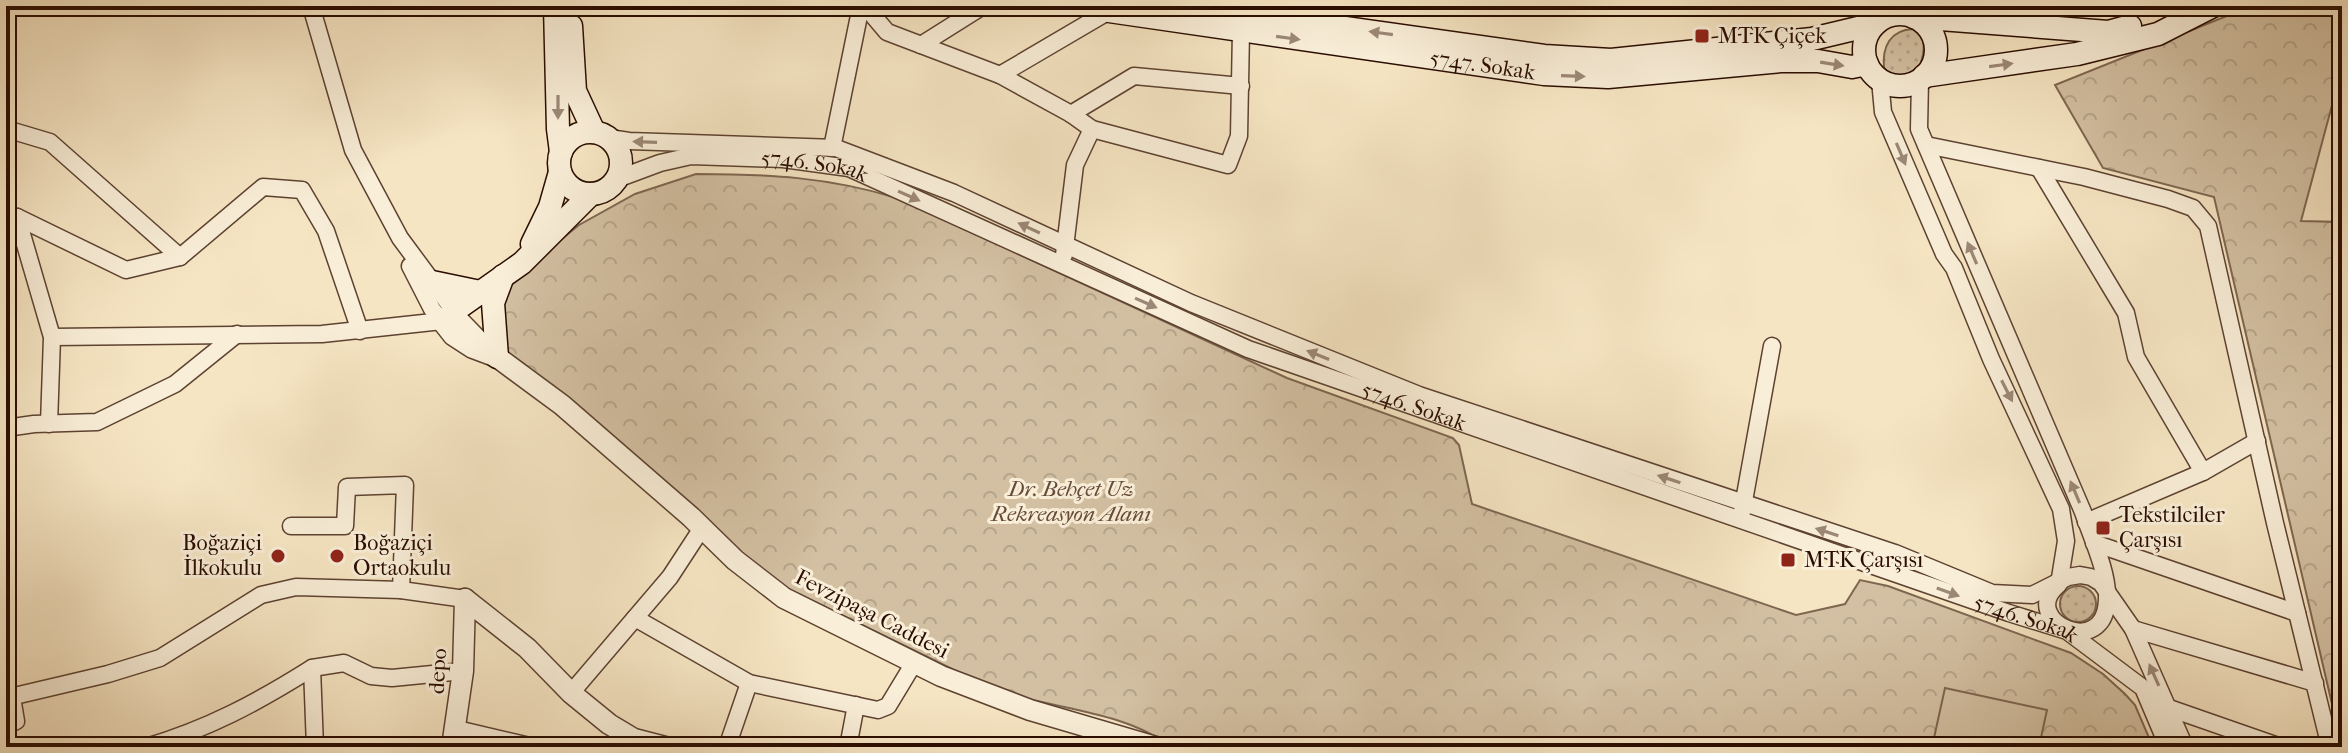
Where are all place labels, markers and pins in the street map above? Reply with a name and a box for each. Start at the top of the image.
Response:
place label: MTK Çiçek [1718,23,1827,49]
marker: MTK Çiçek [1693,27,1711,45]
place label: Tekstilciler Çarşısı [2119,502,2225,553]
marker: Tekstilciler Çarşısı [2094,519,2112,537]
place label: Boğaziçi İlkokulu [182,530,263,581]
place label: Boğaziçi Ortaokulu [353,530,452,581]
marker: Boğaziçi İlkokulu [269,547,287,565]
marker: Boğaziçi Ortaokulu [328,547,346,565]
place label: MTK Çarşısı [1804,547,1924,573]
marker: MTK Çarşısı [1779,551,1797,569]

